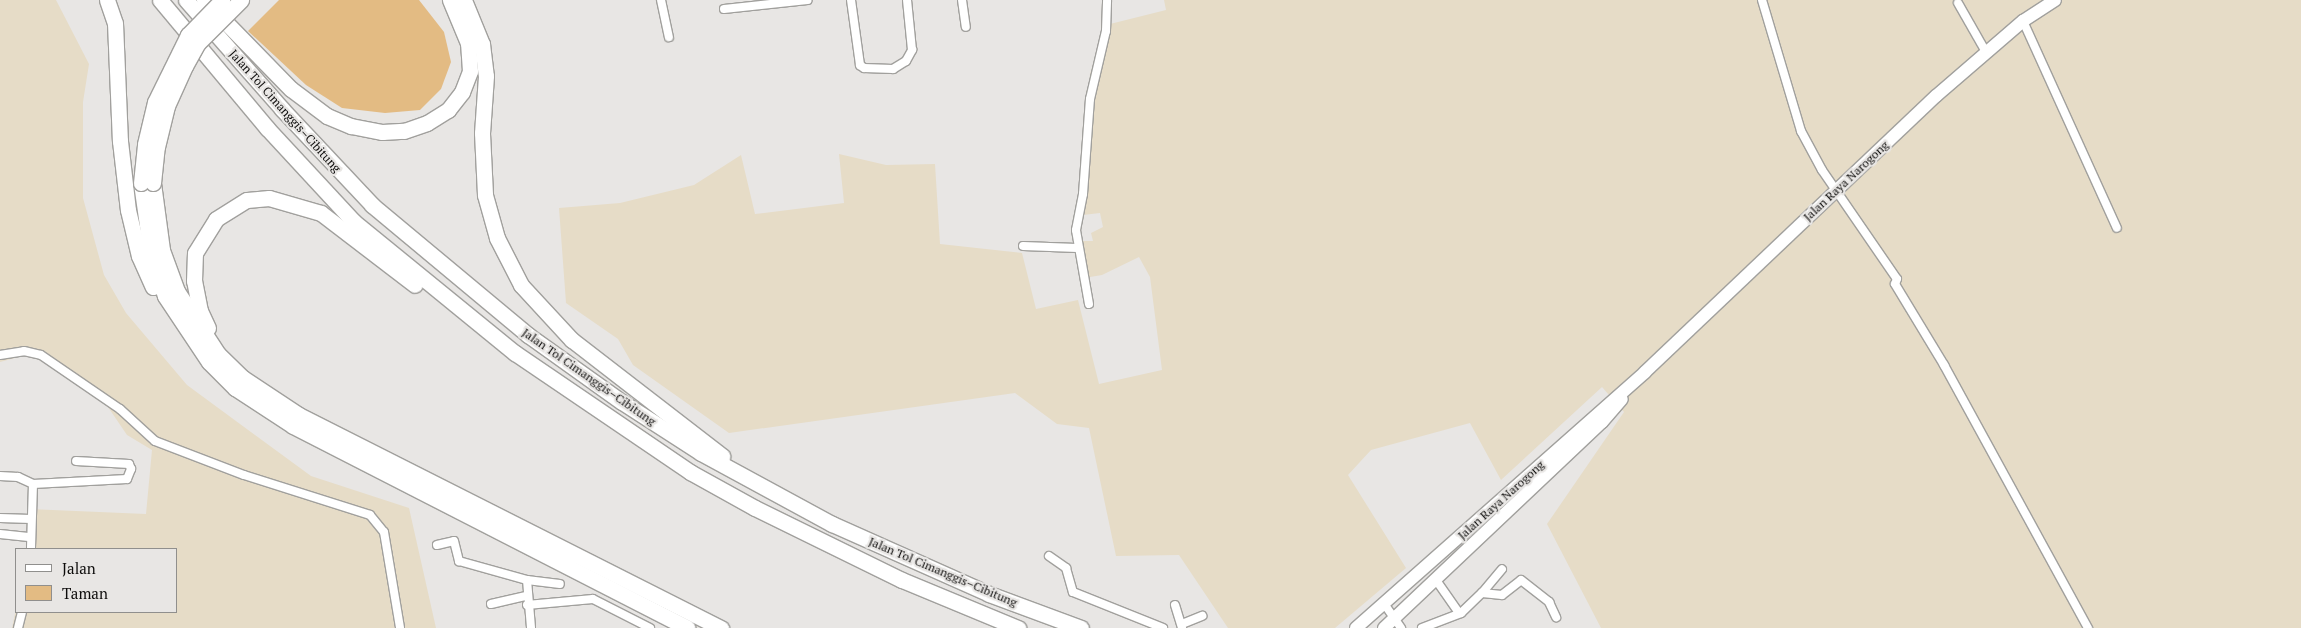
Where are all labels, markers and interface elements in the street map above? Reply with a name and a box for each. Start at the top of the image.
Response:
street label: Jalan Tol Cimanggis–Cibitung [226,47,344,175]
street label: Jalan Raya Narogong [1800,138,1892,224]
street label: Jalan Tol Cimanggis–Cibitung [519,325,659,429]
street label: Jalan Raya Narogong [1455,457,1547,543]
street label: Jalan Tol Cimanggis–Cibitung [867,534,1019,610]
legend [15,548,178,613]
text: Jalan [62,558,96,578]
text: Taman [62,583,108,603]

